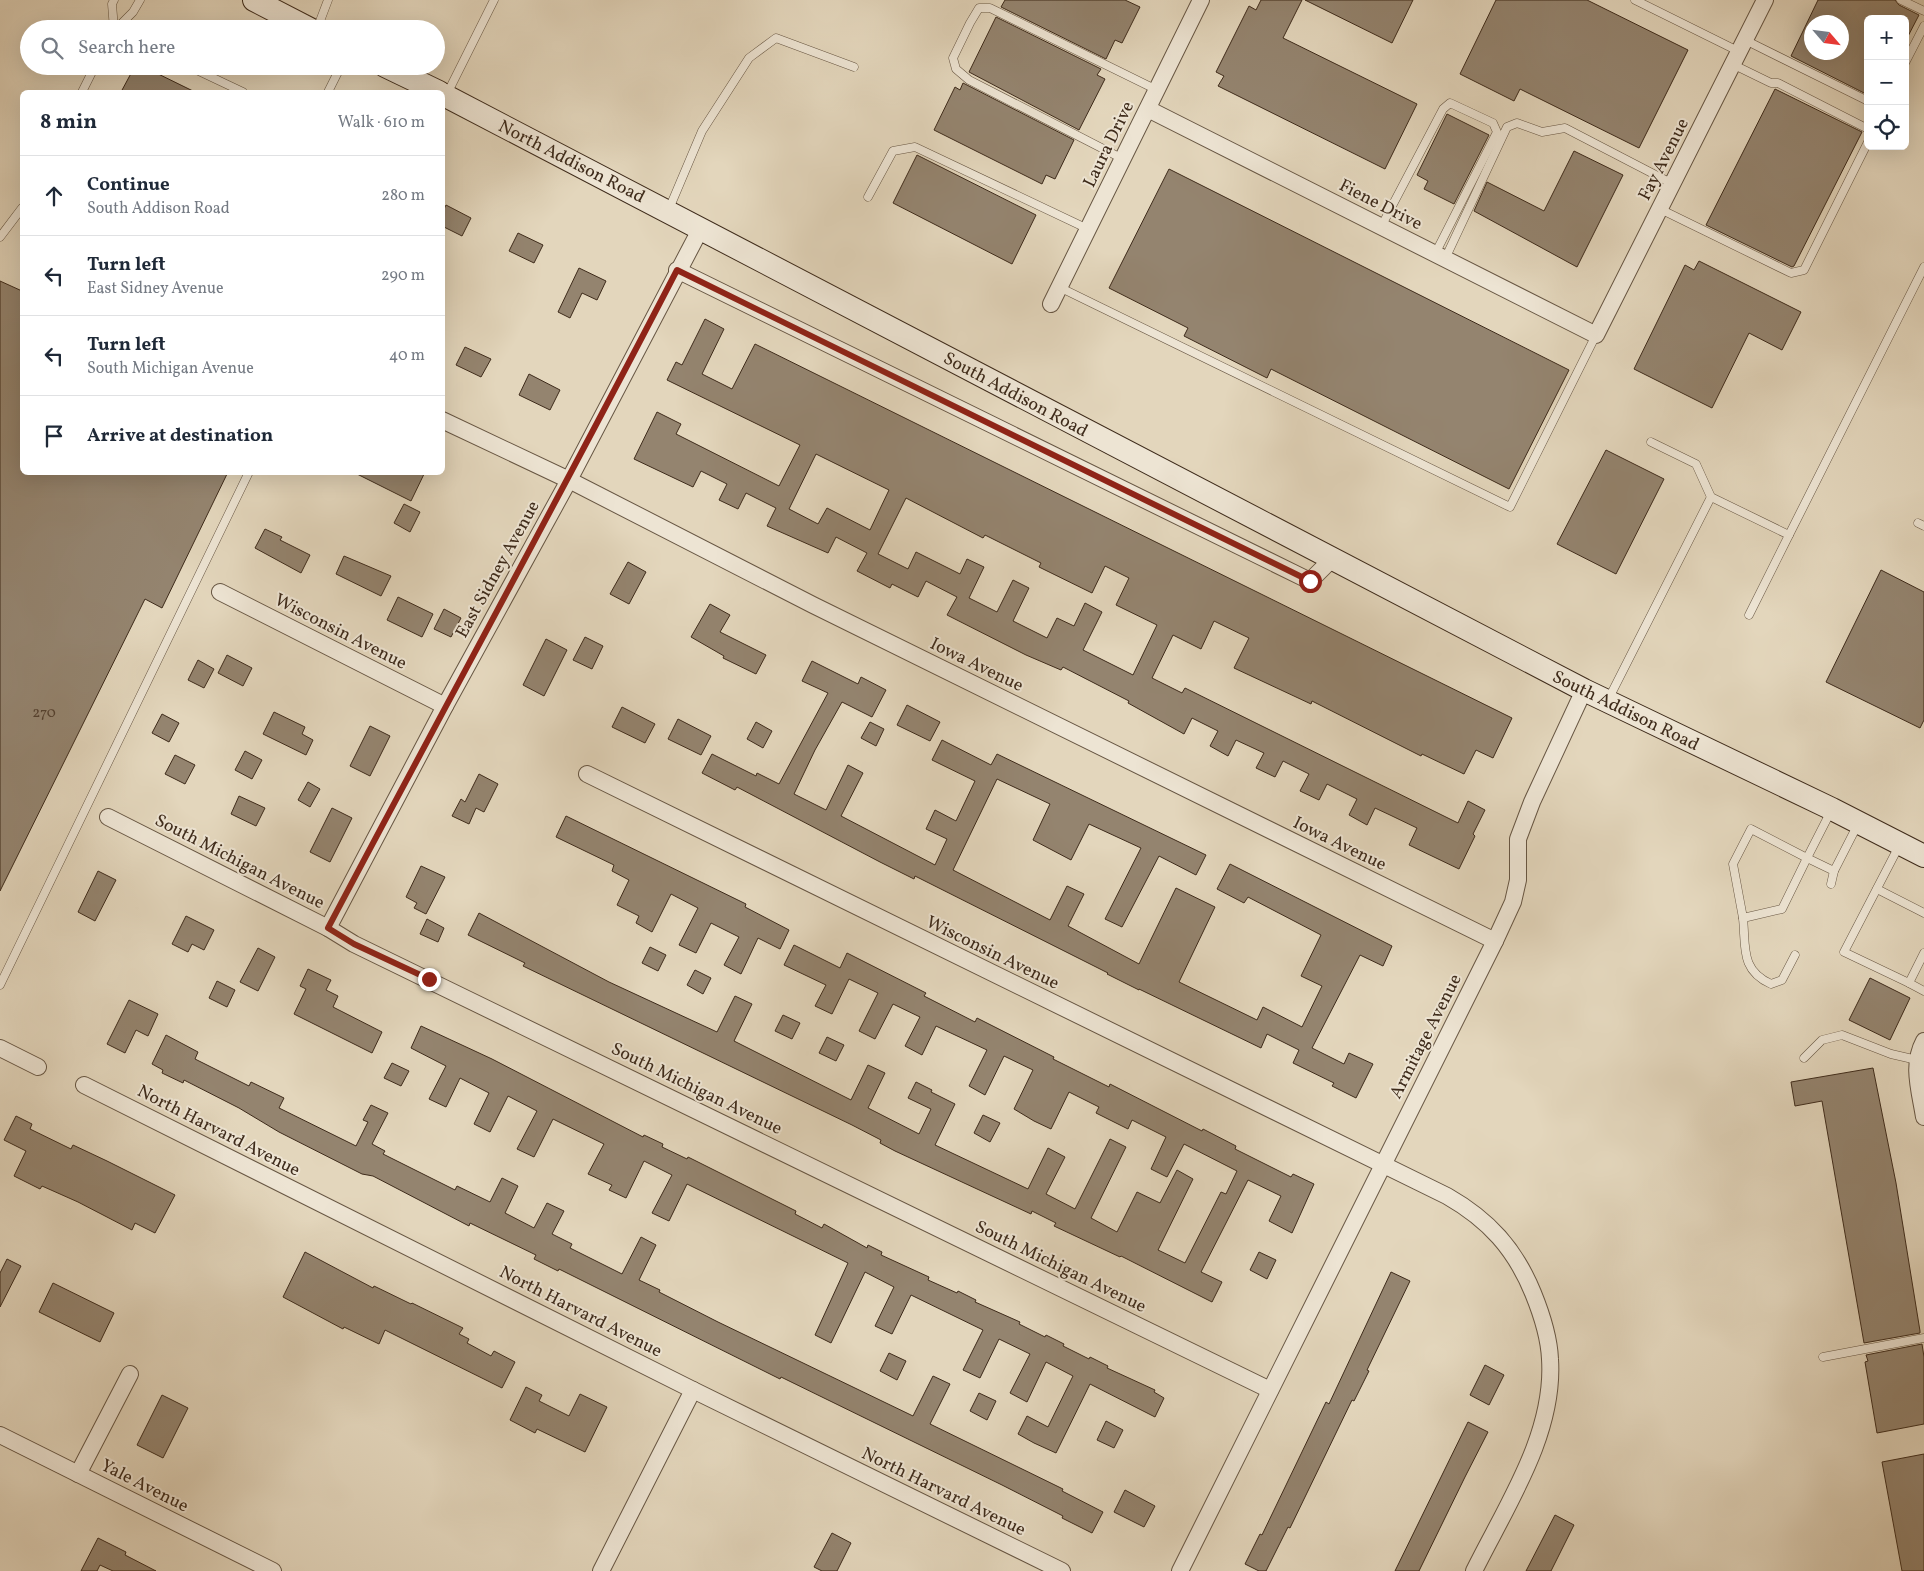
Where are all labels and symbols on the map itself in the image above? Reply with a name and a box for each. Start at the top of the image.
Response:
north arrow [1804,15,1849,60]
street label: Laura Drive [1078,97,1141,192]
street label: Fay Avenue [1633,114,1696,205]
street label: North Addison Road [494,115,649,210]
street label: Fiene Drive [1334,174,1426,237]
street label: South Addison Road [939,347,1092,444]
street label: East Sidney Avenue [450,496,546,643]
route start [1299,570,1322,593]
street label: Wisconsin Avenue [270,588,411,676]
street label: Iowa Avenue [925,632,1027,699]
street label: South Addison Road [1548,665,1703,758]
house number: 270 [32,703,56,724]
street label: South Michigan Avenue [150,809,329,916]
street label: Iowa Avenue [1288,811,1390,878]
street label: Wisconsin Avenue [922,910,1063,996]
route end [418,968,441,991]
street label: Armitage Avenue [1384,970,1469,1103]
street label: South Michigan Avenue [607,1037,786,1142]
street label: North Harvard Avenue [133,1079,304,1183]
street label: South Michigan Avenue [971,1215,1150,1320]
street label: North Harvard Avenue [495,1260,666,1364]
street label: North Harvard Avenue [857,1442,1030,1543]
street label: Yale Avenue [96,1454,193,1519]

